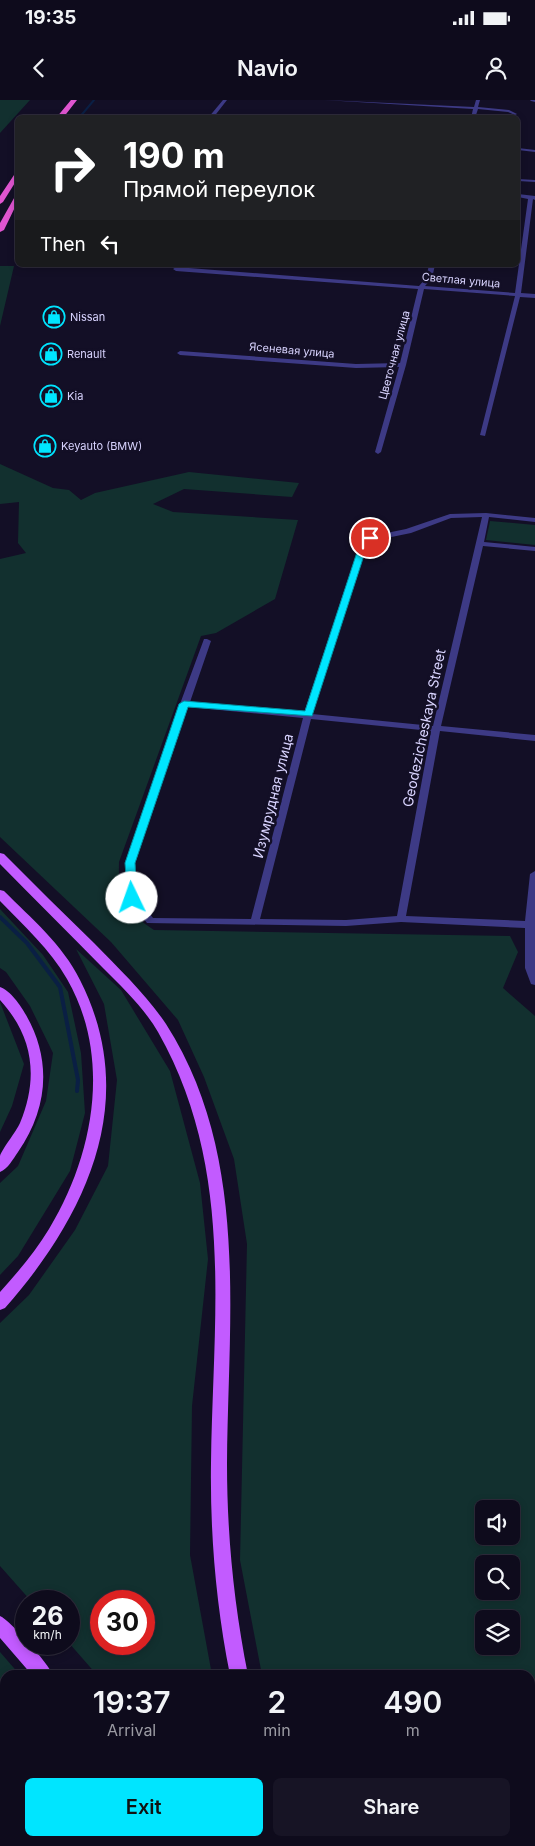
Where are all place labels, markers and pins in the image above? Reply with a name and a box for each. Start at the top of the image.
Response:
shop icon: Nissan [42,305,66,329]
place label: Nissan [70,310,105,324]
shop icon: Renault [39,342,63,366]
place label: Renault [67,347,106,361]
shop icon: Kia [39,384,63,408]
place label: Kia [67,389,83,403]
shop icon: Keyauto (BMW) [33,434,57,458]
place label: Keyauto (BMW) [61,439,142,453]
pin [349,517,391,559]

